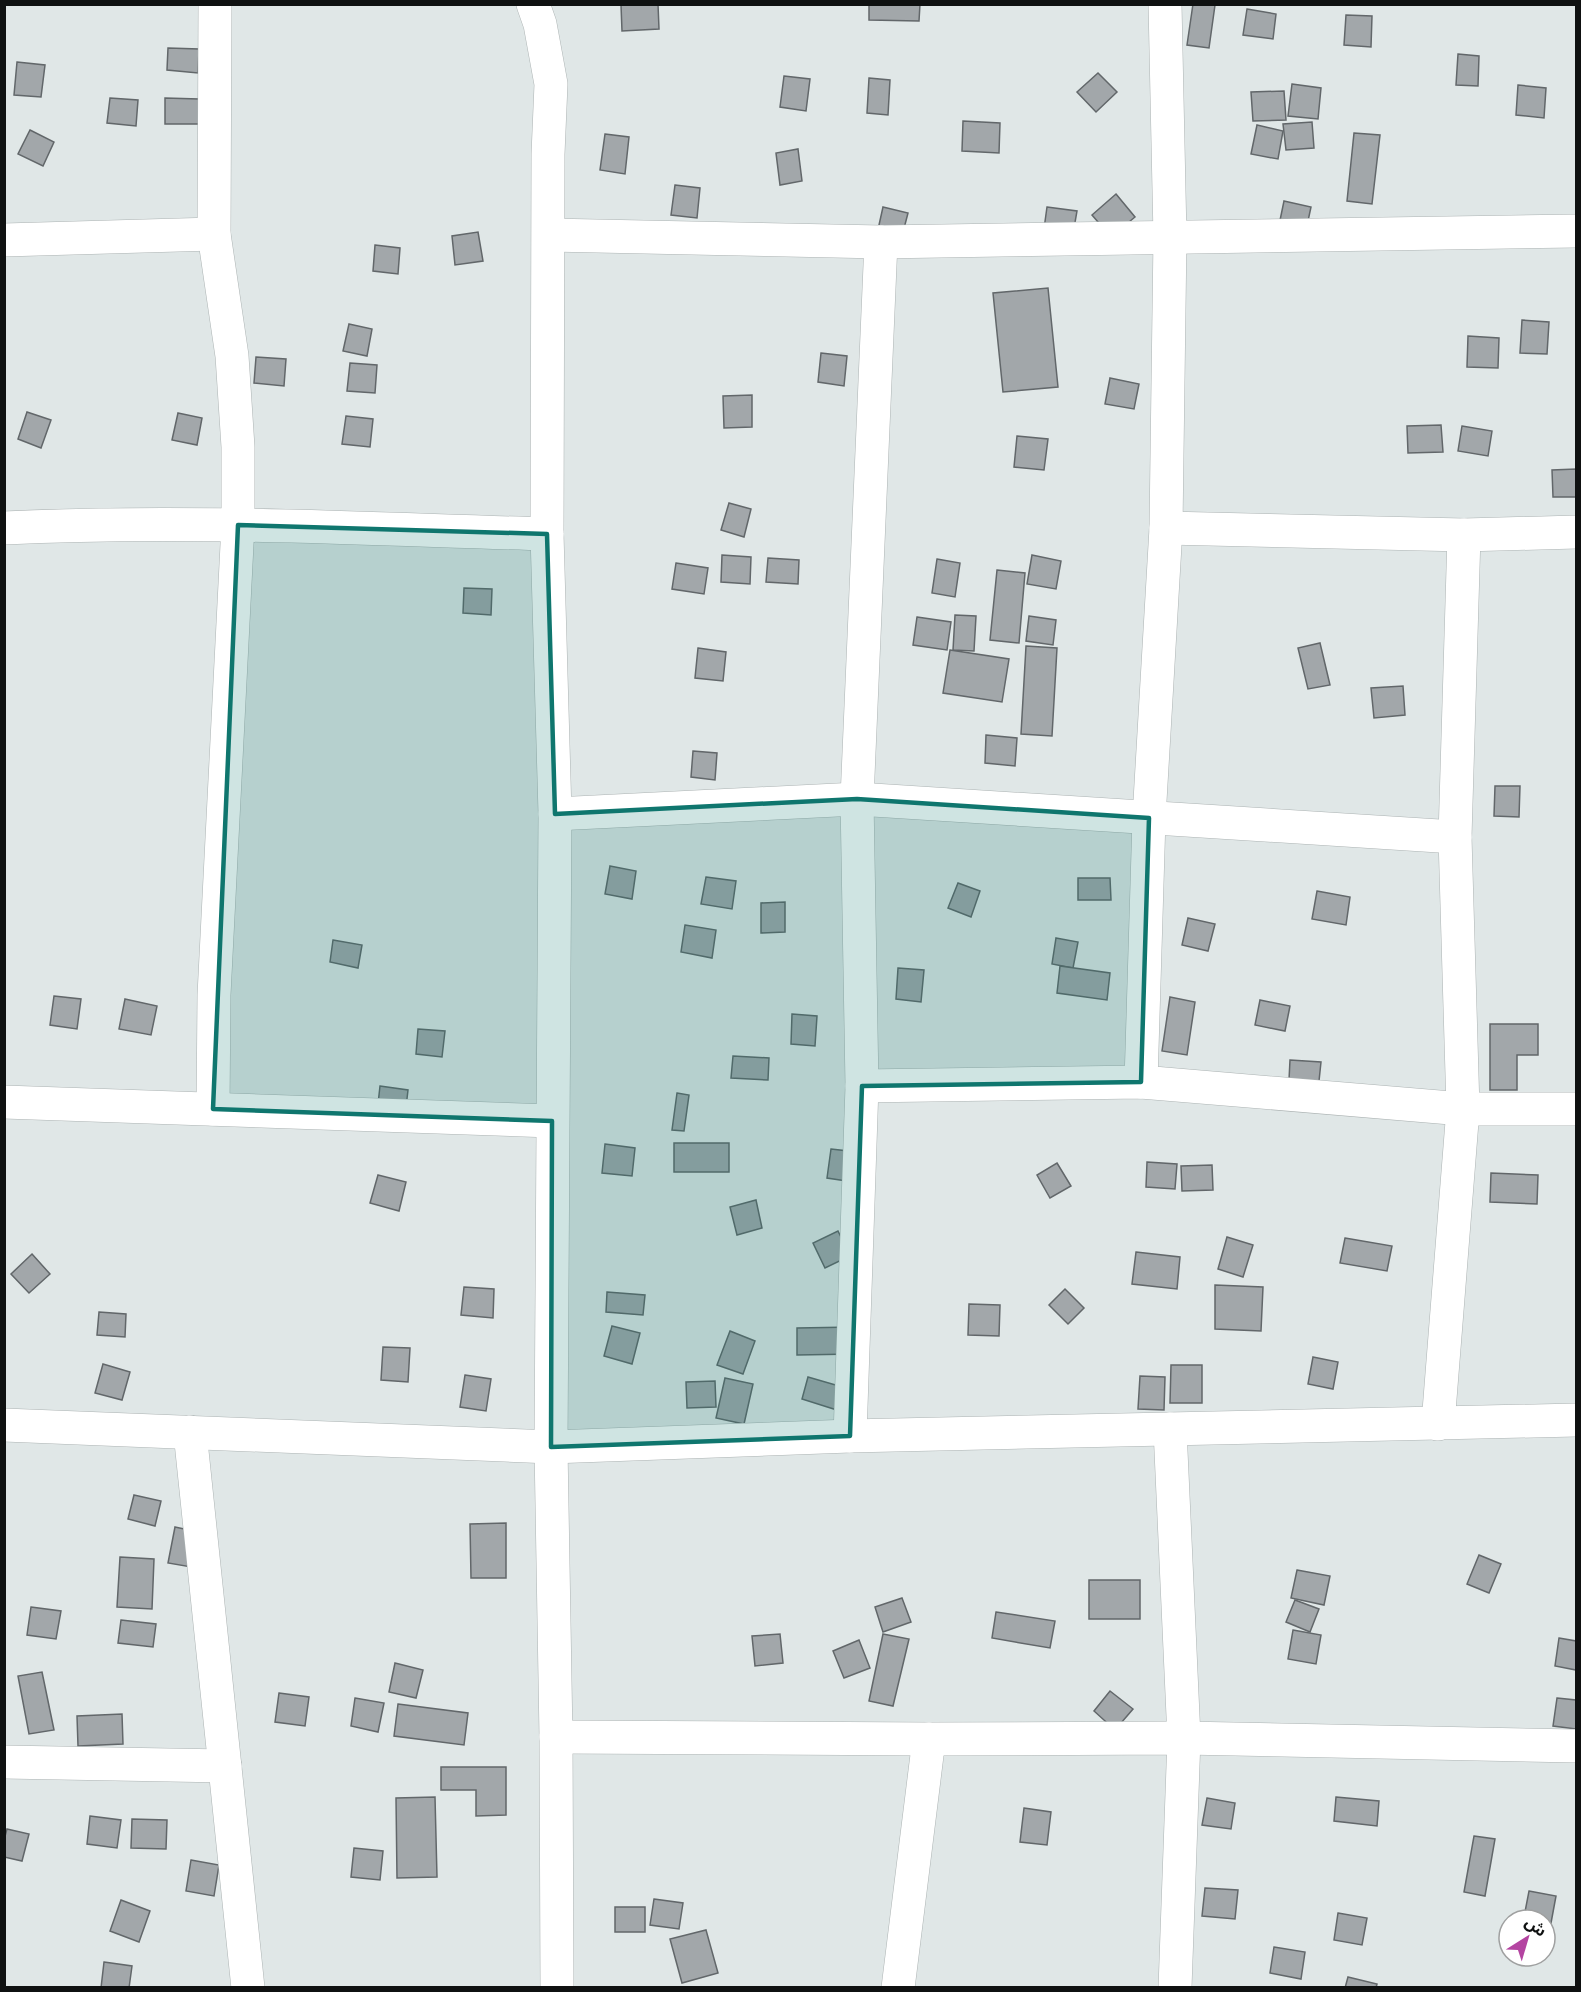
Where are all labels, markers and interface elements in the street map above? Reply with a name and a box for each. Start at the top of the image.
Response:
text: ش [1516,1907,1554,1947]
north arrow [1497,1908,1557,1968]

